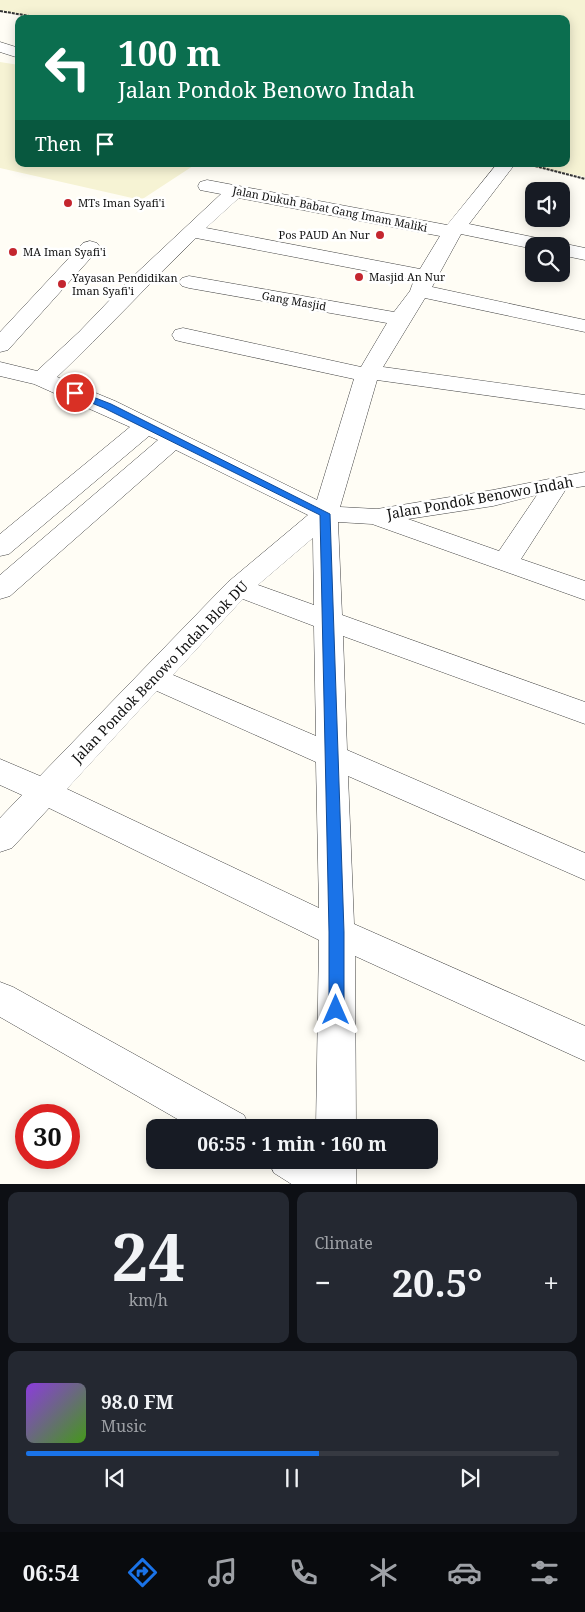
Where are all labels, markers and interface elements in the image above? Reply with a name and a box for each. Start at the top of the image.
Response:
text: 100 m [118,29,221,76]
icon: left [35,35,100,100]
text: Jalan Pondok Benowo Indah [118,74,415,104]
icon: arrive [91,130,119,158]
text: Then [35,131,81,157]
street label: Jalan Dukuh Babat Gang Imam Maliki [230,182,429,235]
map controls [525,182,570,282]
button: sound [525,182,570,227]
place label: MTs Iman Syafi'i [78,195,165,210]
marker: MTs Iman Syafi'i [62,197,74,209]
place label: Pos PAUD An Nur [279,227,371,242]
marker: Pos PAUD An Nur [374,229,386,241]
button: search [525,237,570,282]
place label: MA Iman Syafi'i [23,244,106,259]
marker: MA Iman Syafi'i [7,246,19,258]
place label: Masjid An Nur [369,269,446,284]
place label: Yayasan Pendidikan Iman Syafi'i [71,270,178,298]
marker: Masjid An Nur [353,271,365,283]
marker: Yayasan Pendidikan Iman Syafi'i [56,278,68,290]
street label: Gang Masjid [261,287,328,314]
pin [54,372,96,414]
icon: arrive [61,379,89,407]
street label: Jalan Pondok Benowo Indah [384,472,575,523]
street label: Jalan Pondok Benowo Indah Blok DU [67,577,252,768]
position arrow [309,983,361,1035]
speed limit sign: 30 [15,1104,80,1169]
text: 06:55 · 1 min · 160 m [197,1131,387,1157]
text: 24 [112,1212,185,1300]
text: Climate [315,1232,373,1254]
text: 20.5° [392,1256,482,1308]
text: − [315,1263,331,1301]
text: + [543,1263,559,1301]
text: km/h [129,1289,168,1311]
text: 98.0 FM [101,1389,174,1415]
text: Music [101,1415,146,1437]
icon: previous [101,1464,129,1492]
icon: pause [278,1464,306,1492]
icon: next [456,1464,484,1492]
icon: directions [125,1555,160,1590]
icon: music [205,1555,240,1590]
icon: phone [286,1555,321,1590]
icon: climate [366,1555,401,1590]
icon: car [447,1555,482,1590]
icon: filters [527,1555,562,1590]
text: 06:54 [23,1557,79,1587]

